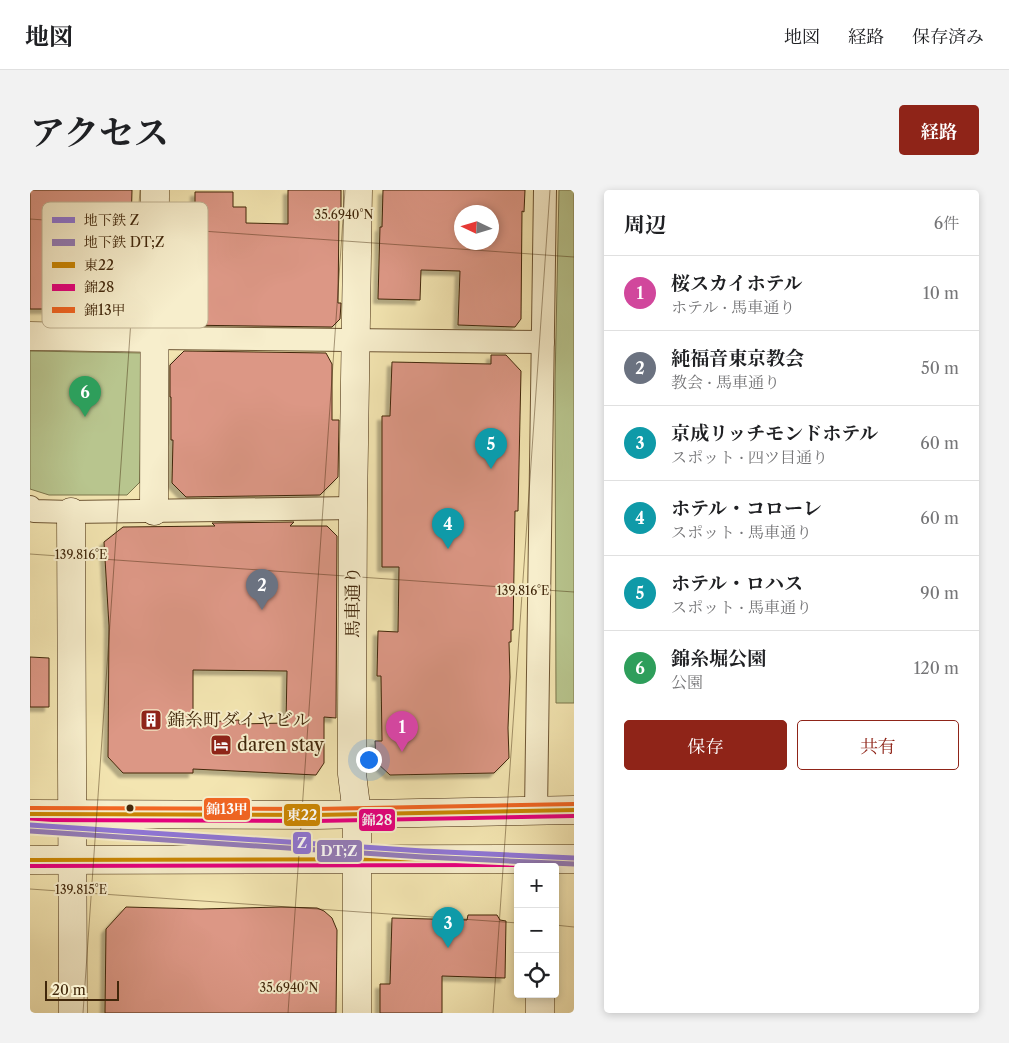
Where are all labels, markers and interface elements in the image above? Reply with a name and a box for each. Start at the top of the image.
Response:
text: 地図 [25,22,73,51]
text: 地図 [784,26,820,48]
text: 経路 [848,26,884,48]
text: 保存済み [912,26,984,48]
button: 経路 [899,105,979,155]
text: アクセス [30,111,169,154]
legend [42,202,208,328]
north arrow [454,205,499,250]
text: 35.6940°N [315,207,373,222]
text: 地下鉄 Z [84,211,139,229]
text: 周辺 [624,212,666,237]
text: 6件 [934,213,959,233]
text: 地下鉄 DT;Z [84,233,164,251]
text: 東22 [84,256,114,274]
text: 桜スカイホテル [671,272,802,295]
text: 錦28 [84,278,114,296]
text: 1 [636,283,644,303]
text: 10 m [923,283,959,303]
text: ホテル · 馬車通り [671,297,795,317]
text: 錦13甲 [84,301,126,319]
text: 純福音東京教会 [671,347,804,370]
text: 2 [635,358,645,378]
text: 50 m [921,358,959,378]
text: 教会 · 馬車通り [671,372,780,392]
pin: 6 [69,376,101,417]
text: 京成リッチモンドホテル [671,422,878,445]
pin: 5 [475,428,507,469]
text: 3 [635,433,645,453]
text: 60 m [920,433,959,453]
text: スポット · 四ツ目通り [671,447,828,467]
text: ホテル・コローレ [671,497,822,520]
pin: 4 [432,508,464,549]
text: 4 [635,508,645,528]
text: 60 m [920,508,959,528]
text: スポット · 馬車通り [671,522,812,542]
text: 139.816°E [55,547,107,562]
street label: 馬車通り [342,566,364,638]
pin: 2 [246,569,278,610]
text: ホテル・ロハス [671,572,803,595]
text: 139.816°E [497,583,549,598]
text: 5 [636,583,644,603]
text: 90 m [920,583,959,603]
text: スポット · 馬車通り [671,597,812,617]
text: 錦糸堀公園 [671,647,766,670]
text: 6 [635,658,645,678]
text: 120 m [914,658,959,678]
text: 公園 [671,672,703,692]
building icon: 錦糸町ダイヤビル [139,708,163,732]
place label: 錦糸町ダイヤビル [167,709,311,731]
pin: 1 [386,711,418,752]
button: 保存 [624,720,787,770]
button: 共有 [797,720,959,770]
hotel icon: daren stay [209,733,233,757]
place label: daren stay [237,734,325,756]
your location [356,747,382,773]
line badge: 錦13甲 [203,797,251,821]
text: 錦13甲 [206,800,248,818]
unlabelled marker [125,803,135,813]
line badge: 東22 [283,803,321,827]
text: 東22 [287,806,317,824]
line badge: 錦28 [358,808,396,832]
text: 錦28 [362,811,392,829]
line badge: Z [292,831,312,855]
text: Z [297,834,307,852]
line badge: DT;Z [316,839,363,863]
text: DT;Z [321,842,357,860]
map controls [514,863,559,998]
button: + [514,863,559,908]
text: 139.815°E [55,882,107,897]
pin: 3 [432,907,464,948]
button: − [514,908,559,953]
button: locate [514,953,559,998]
scale bar [45,978,119,1001]
text: 35.6940°N [260,980,318,995]
text: 20 m [52,981,86,999]

